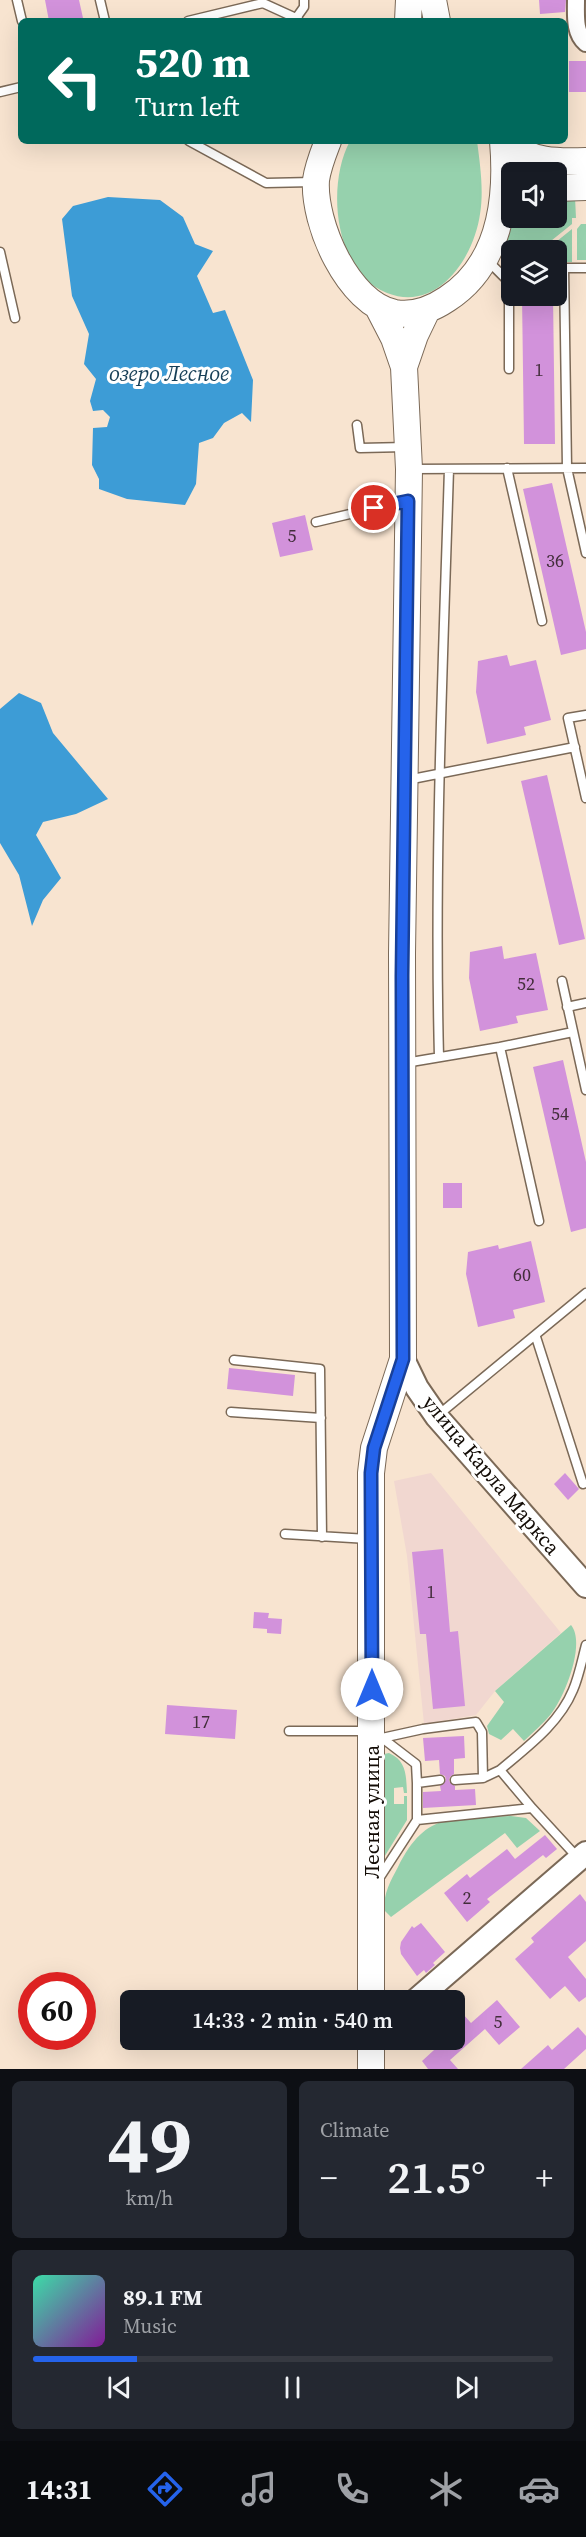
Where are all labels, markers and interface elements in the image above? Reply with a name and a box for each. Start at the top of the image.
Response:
text: 520 m [135,33,250,91]
icon: left [36,42,114,120]
text: Turn left [135,88,239,125]
map controls [501,162,567,306]
button: sound [501,162,567,228]
button: layers [501,240,567,306]
house number: 1 [535,357,544,382]
water label: озеро Лесное [109,358,229,388]
pin [348,482,399,533]
icon: arrive [357,491,390,524]
house number: 5 [288,523,297,548]
house number: 36 [546,548,564,573]
house number: 52 [517,971,535,996]
house number: 54 [551,1101,569,1126]
house number: 60 [513,1262,531,1287]
street label: улица Карла Маркса [416,1389,567,1561]
house number: 1 [427,1579,436,1604]
position arrow [340,1657,404,1721]
house number: 17 [192,1709,210,1734]
street label: Лесная улица [357,1745,386,1879]
house number: 2 [463,1885,472,1910]
speed limit sign: 60 [18,1972,96,2050]
text: 14:33 · 2 min · 540 m [192,2005,393,2035]
house number: 5 [494,2009,503,2034]
text: 49 [107,2091,192,2198]
text: Climate [320,2116,389,2144]
text: 21.5° [387,2146,486,2208]
text: − [320,2155,338,2200]
text: + [536,2155,553,2200]
text: km/h [126,2184,173,2212]
text: 89.1 FM [123,2282,202,2312]
text: Music [123,2312,177,2340]
icon: previous [103,2371,136,2404]
icon: pause [276,2371,309,2404]
icon: next [450,2371,483,2404]
icon: directions [144,2468,186,2510]
icon: music [238,2468,280,2510]
icon: phone [331,2468,373,2510]
icon: climate [425,2468,467,2510]
icon: car [518,2468,560,2510]
text: 14:31 [26,2471,92,2508]

